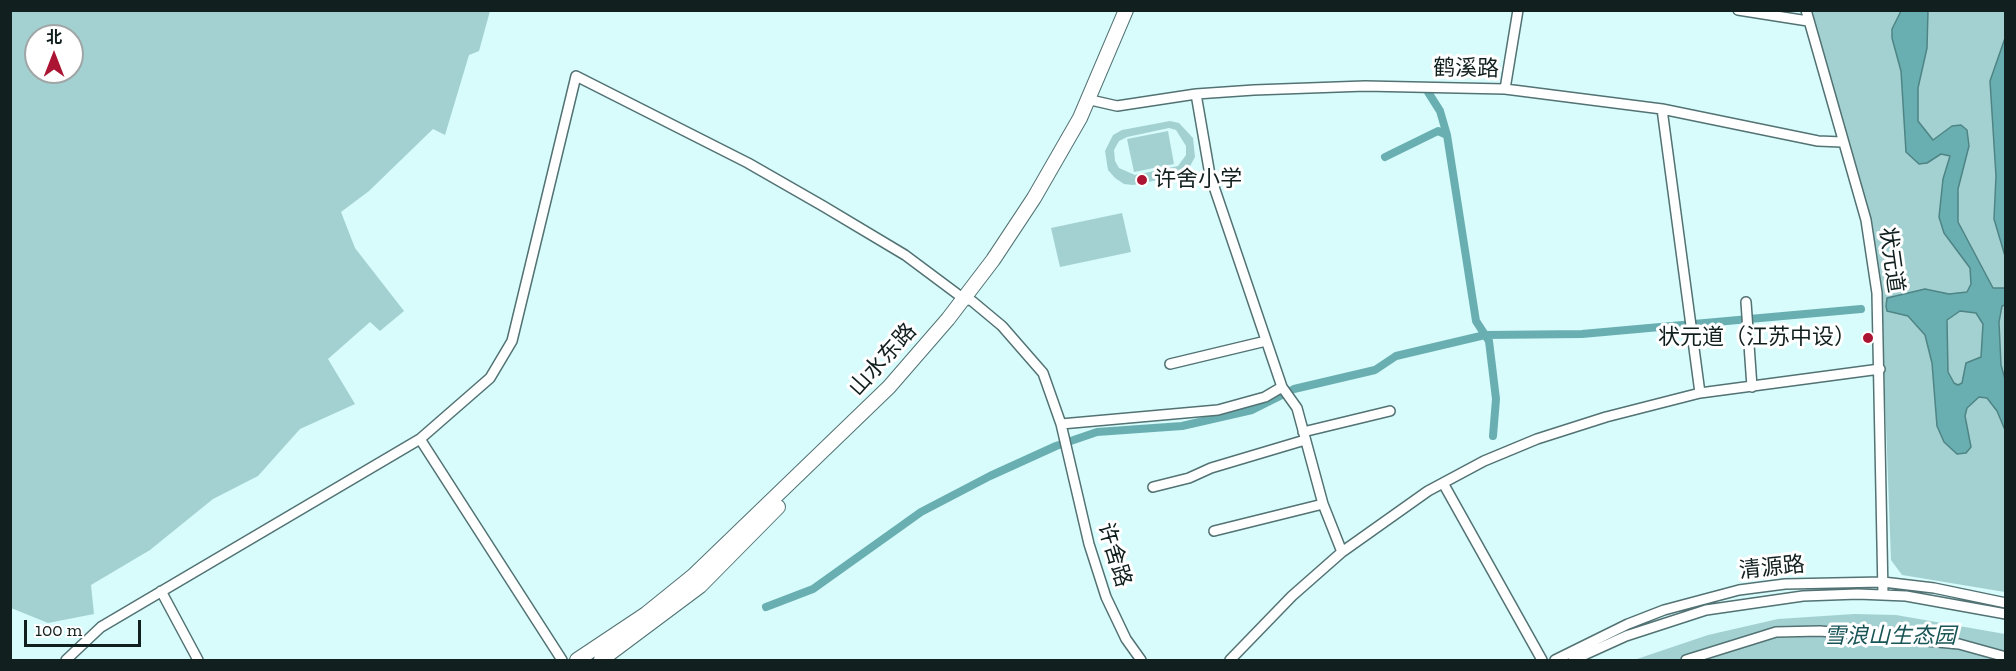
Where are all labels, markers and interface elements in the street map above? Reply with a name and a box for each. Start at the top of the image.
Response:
north arrow [24,24,84,84]
text: 北 [46,28,62,47]
street label: 鹤溪路 [1433,55,1499,83]
place label: 许舍小学 [1154,167,1242,193]
marker: 许舍小学 [1135,173,1149,187]
street label: 状元道 [1873,225,1909,295]
street label: 山水东路 [844,318,922,402]
place label: 状元道（江苏中设） [1658,325,1856,351]
marker: 状元道（江苏中设） [1861,331,1875,345]
street label: 许舍路 [1092,520,1136,590]
street label: 清源路 [1738,551,1806,585]
scale bar [27,608,144,646]
text: 100 m [35,619,82,641]
park label: 雪浪山生态园 [1824,624,1956,650]

